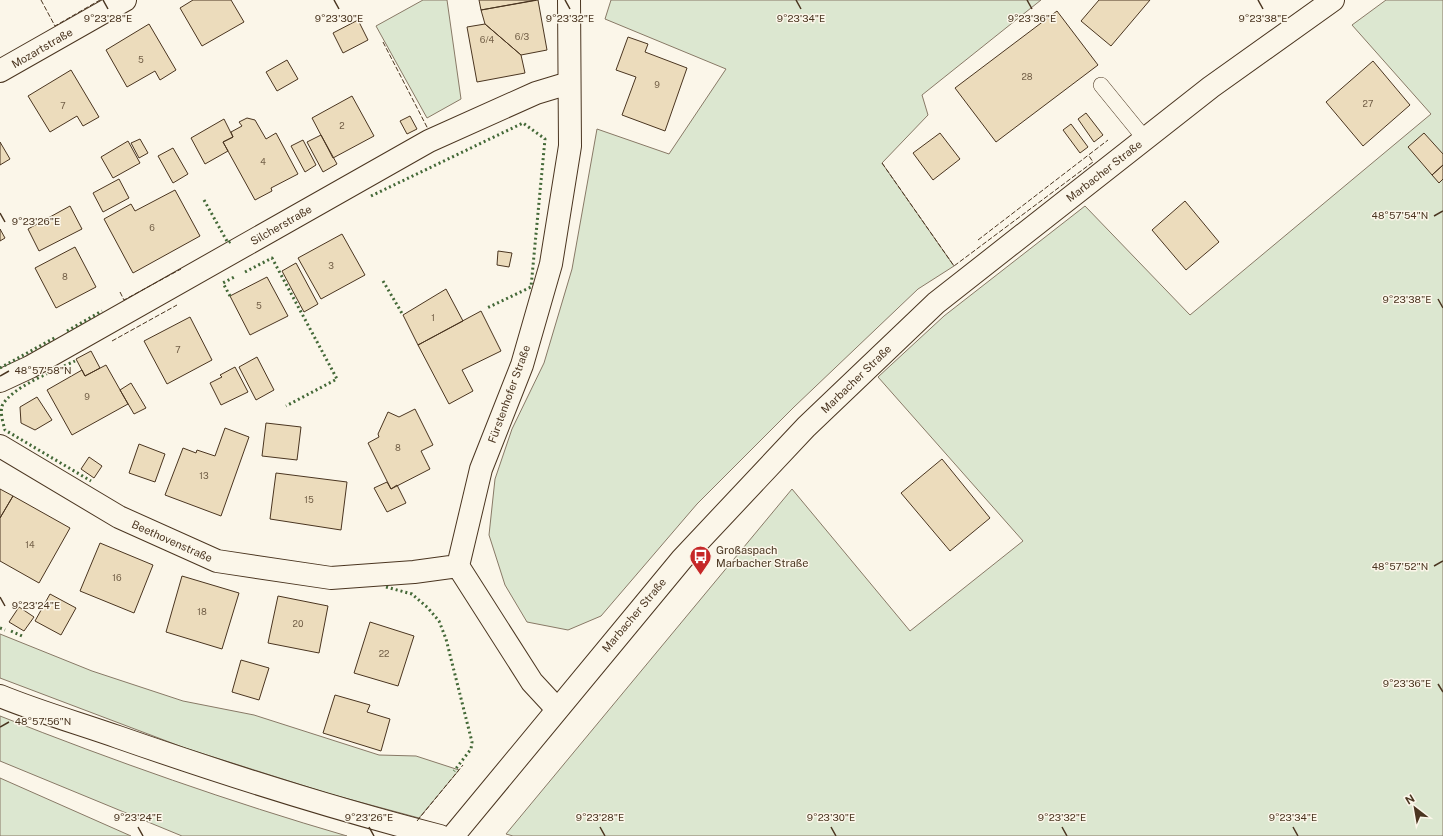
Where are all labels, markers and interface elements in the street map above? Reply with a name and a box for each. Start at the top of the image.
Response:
text: 9°23'28"E [84,12,132,24]
text: 9°23'30"E [315,12,363,24]
text: 9°23'32"E [546,12,594,24]
text: 9°23'34"E [777,12,825,24]
text: 9°23'36"E [1008,12,1056,24]
text: 9°23'38"E [1239,12,1287,24]
street label: Mozartstraße [9,26,75,70]
house number: 6/3 [515,31,530,42]
house number: 6/4 [480,34,495,45]
house number: 5 [138,54,144,65]
house number: 28 [1021,71,1033,82]
house number: 9 [654,79,660,90]
house number: 27 [1363,98,1373,109]
house number: 7 [60,100,66,111]
house number: 2 [339,120,345,131]
street label: Marbacher Straße [1064,138,1144,204]
house number: 4 [260,156,266,167]
street label: Silcherstraße [248,203,314,247]
text: 48°57'54"N [1372,209,1428,221]
text: 9°23'26"E [12,215,60,227]
house number: 6 [149,222,155,233]
house number: 3 [328,260,334,271]
house number: 8 [62,271,68,282]
text: 9°23'38"E [1383,293,1431,305]
house number: 5 [256,300,262,311]
house number: 1 [431,312,435,323]
street label: Fürstenhofer Straße [486,343,532,445]
street label: Marbacher Straße [819,343,893,415]
house number: 7 [175,344,181,355]
text: 48°57'58"N [15,364,71,376]
house number: 9 [84,391,90,402]
house number: 8 [395,442,401,453]
house number: 13 [199,470,209,481]
house number: 15 [304,494,314,505]
street label: Beethovenstraße [130,518,214,564]
house number: 14 [25,539,35,550]
bus stop icon: Großaspach Marbacher Straße [687,543,713,576]
place label: Großaspach Marbacher Straße [716,544,808,569]
text: 48°57'52"N [1372,560,1428,572]
house number: 16 [112,572,122,583]
street label: Marbacher Straße [600,576,668,654]
text: 9°23'24"E [12,599,60,611]
house number: 18 [197,606,207,617]
house number: 20 [293,618,304,629]
house number: 22 [379,648,389,659]
text: 9°23'36"E [1383,677,1431,689]
text: 48°57'56"N [15,715,71,727]
north arrow [1395,788,1435,828]
text: N [1403,792,1417,807]
text: 9°23'24"E [114,811,162,823]
text: 9°23'26"E [345,811,393,823]
text: 9°23'28"E [576,811,624,823]
text: 9°23'30"E [807,811,855,823]
text: 9°23'32"E [1038,811,1086,823]
text: 9°23'34"E [1269,811,1317,823]

